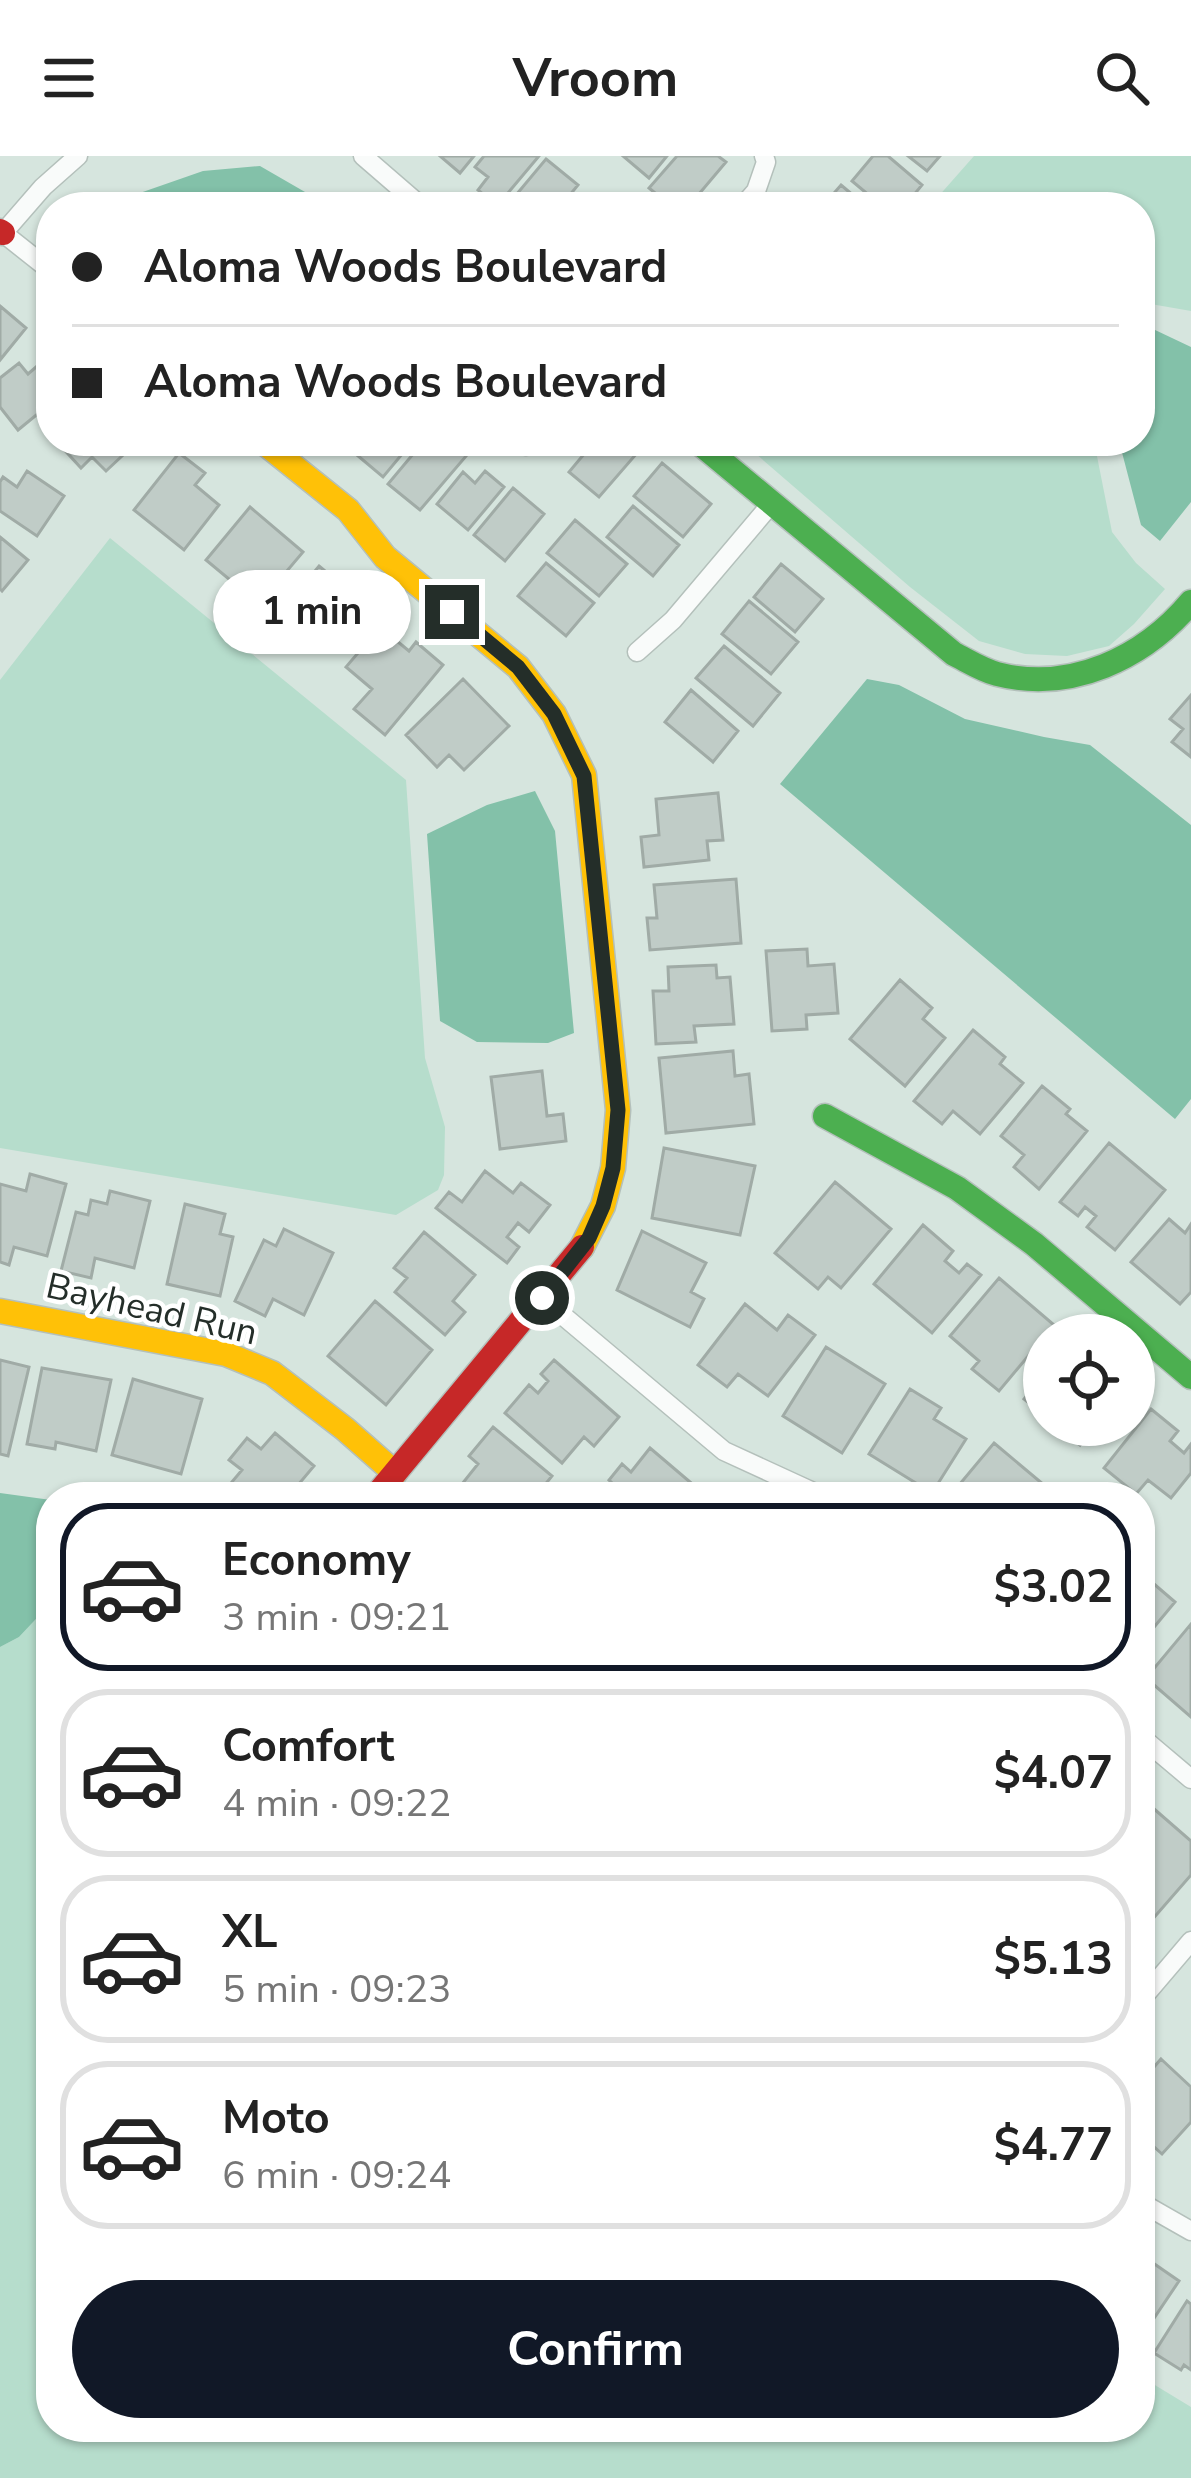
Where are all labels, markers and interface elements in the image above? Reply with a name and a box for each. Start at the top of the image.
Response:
text: Vroom [513,41,678,115]
icon: menu [36,45,102,111]
icon: search [1089,45,1155,111]
text: Aloma Woods Boulevard [144,237,667,298]
text: Aloma Woods Boulevard [144,352,667,413]
callout: 1 min [212,570,410,654]
text: 1 min [262,585,362,638]
route end [425,585,479,639]
street label: Bayhead Run [41,1261,262,1358]
route start [515,1271,569,1325]
map controls [1023,1314,1155,1446]
button: locate [1023,1314,1155,1446]
text: Economy [222,1530,411,1591]
icon: car [78,1533,186,1641]
text: $3.02 [994,1557,1113,1618]
text: 3 min · 09:21 [222,1591,451,1644]
text: Comfort [222,1716,394,1777]
icon: car [78,1719,186,1827]
text: $4.07 [994,1743,1113,1804]
text: 4 min · 09:22 [222,1777,451,1830]
text: XL [222,1902,278,1963]
icon: car [78,1905,186,2013]
text: $5.13 [994,1929,1113,1990]
text: 5 min · 09:23 [222,1963,451,2016]
text: Moto [222,2088,330,2149]
icon: car [78,2091,186,2199]
text: $4.77 [994,2115,1113,2176]
text: 6 min · 09:24 [222,2149,451,2202]
button: Confirm [72,2280,1119,2418]

